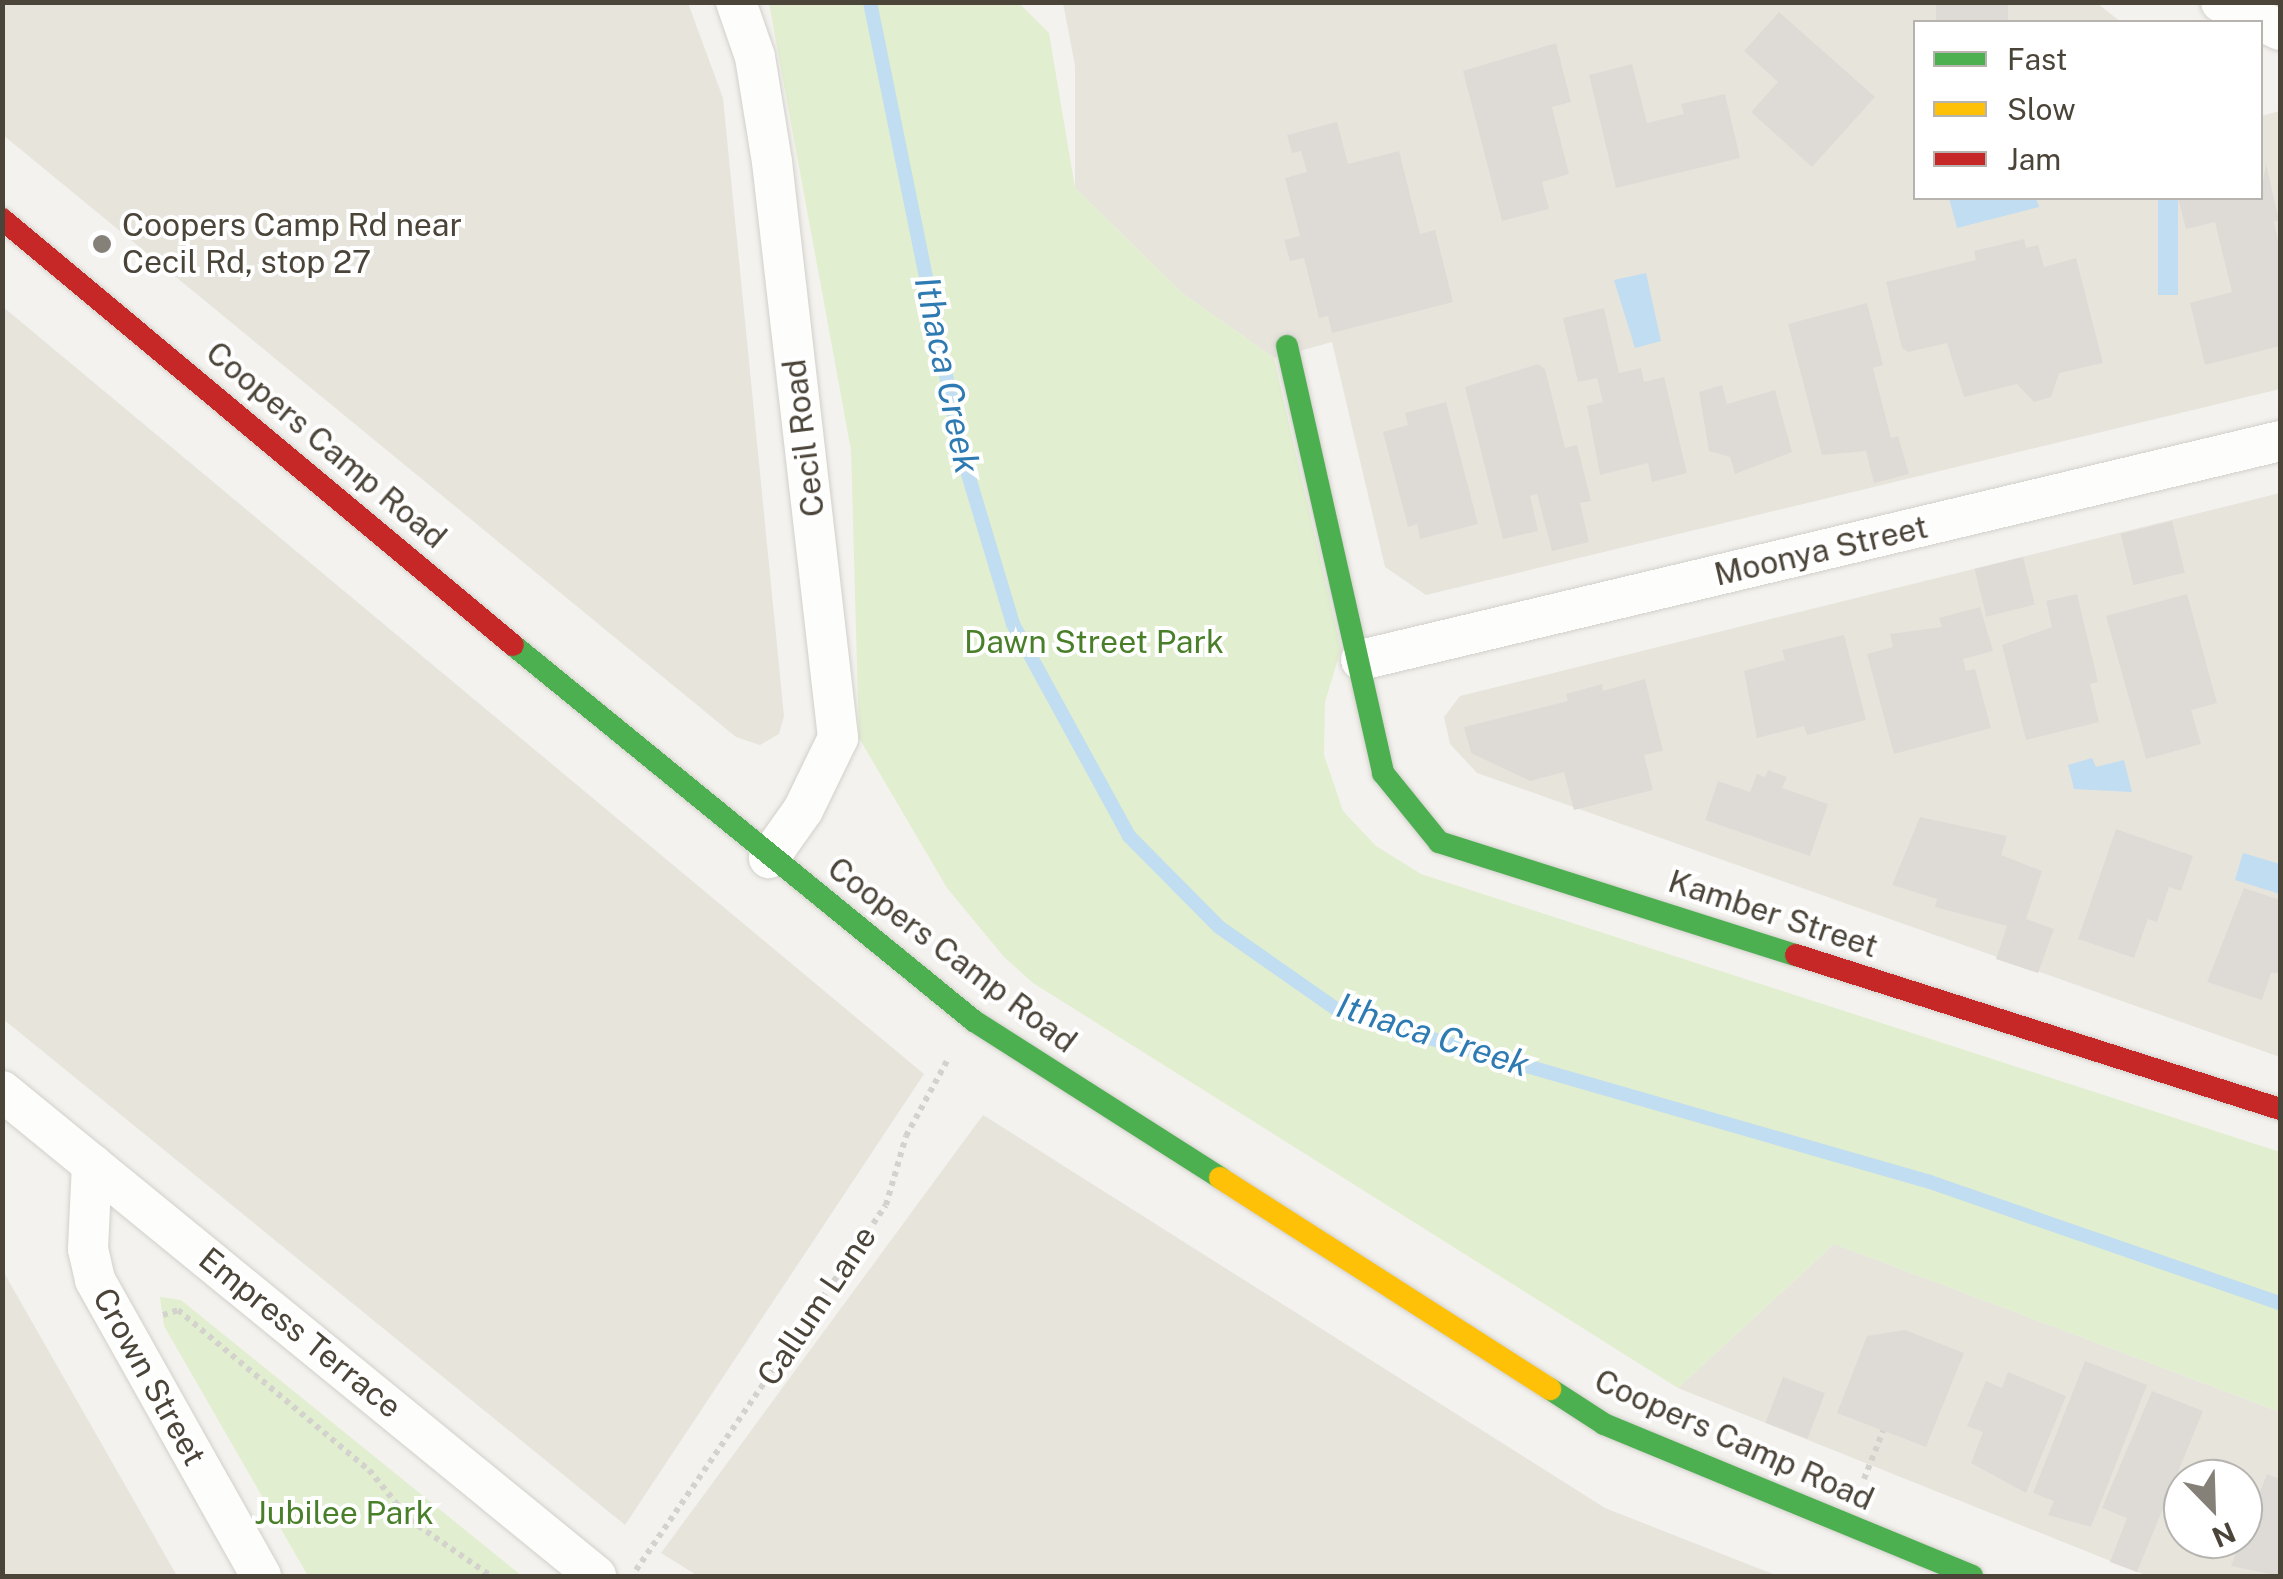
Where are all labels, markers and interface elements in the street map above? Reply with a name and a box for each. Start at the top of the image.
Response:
legend [1913,20,2263,200]
text: Fast [2007,41,2067,77]
text: Slow [2007,91,2076,127]
text: Jam [2007,141,2061,177]
place label: Coopers Camp Rd near Cecil Rd, stop 27 [122,207,462,282]
marker: Coopers Camp Rd near Cecil Rd, stop 27 [91,233,113,255]
water label: Ithaca Creek [906,273,988,477]
street label: Coopers Camp Road [198,333,454,557]
street label: Cecil Road [775,357,833,519]
street label: Moonya Street [1711,508,1931,594]
park label: Dawn Street Park [964,623,1224,661]
street label: Coopers Camp Road [820,849,1084,1061]
street label: Kamber Street [1663,862,1883,966]
water label: Ithaca Creek [1332,984,1534,1086]
street label: Callum Lane [750,1219,884,1393]
street label: Empress Terrace [191,1240,409,1426]
street label: Crown Street [84,1282,214,1472]
street label: Coopers Camp Road [1588,1361,1880,1519]
north arrow [2163,1459,2263,1559]
park label: Jubilee Park [254,1494,434,1532]
text: N [2208,1516,2241,1555]

